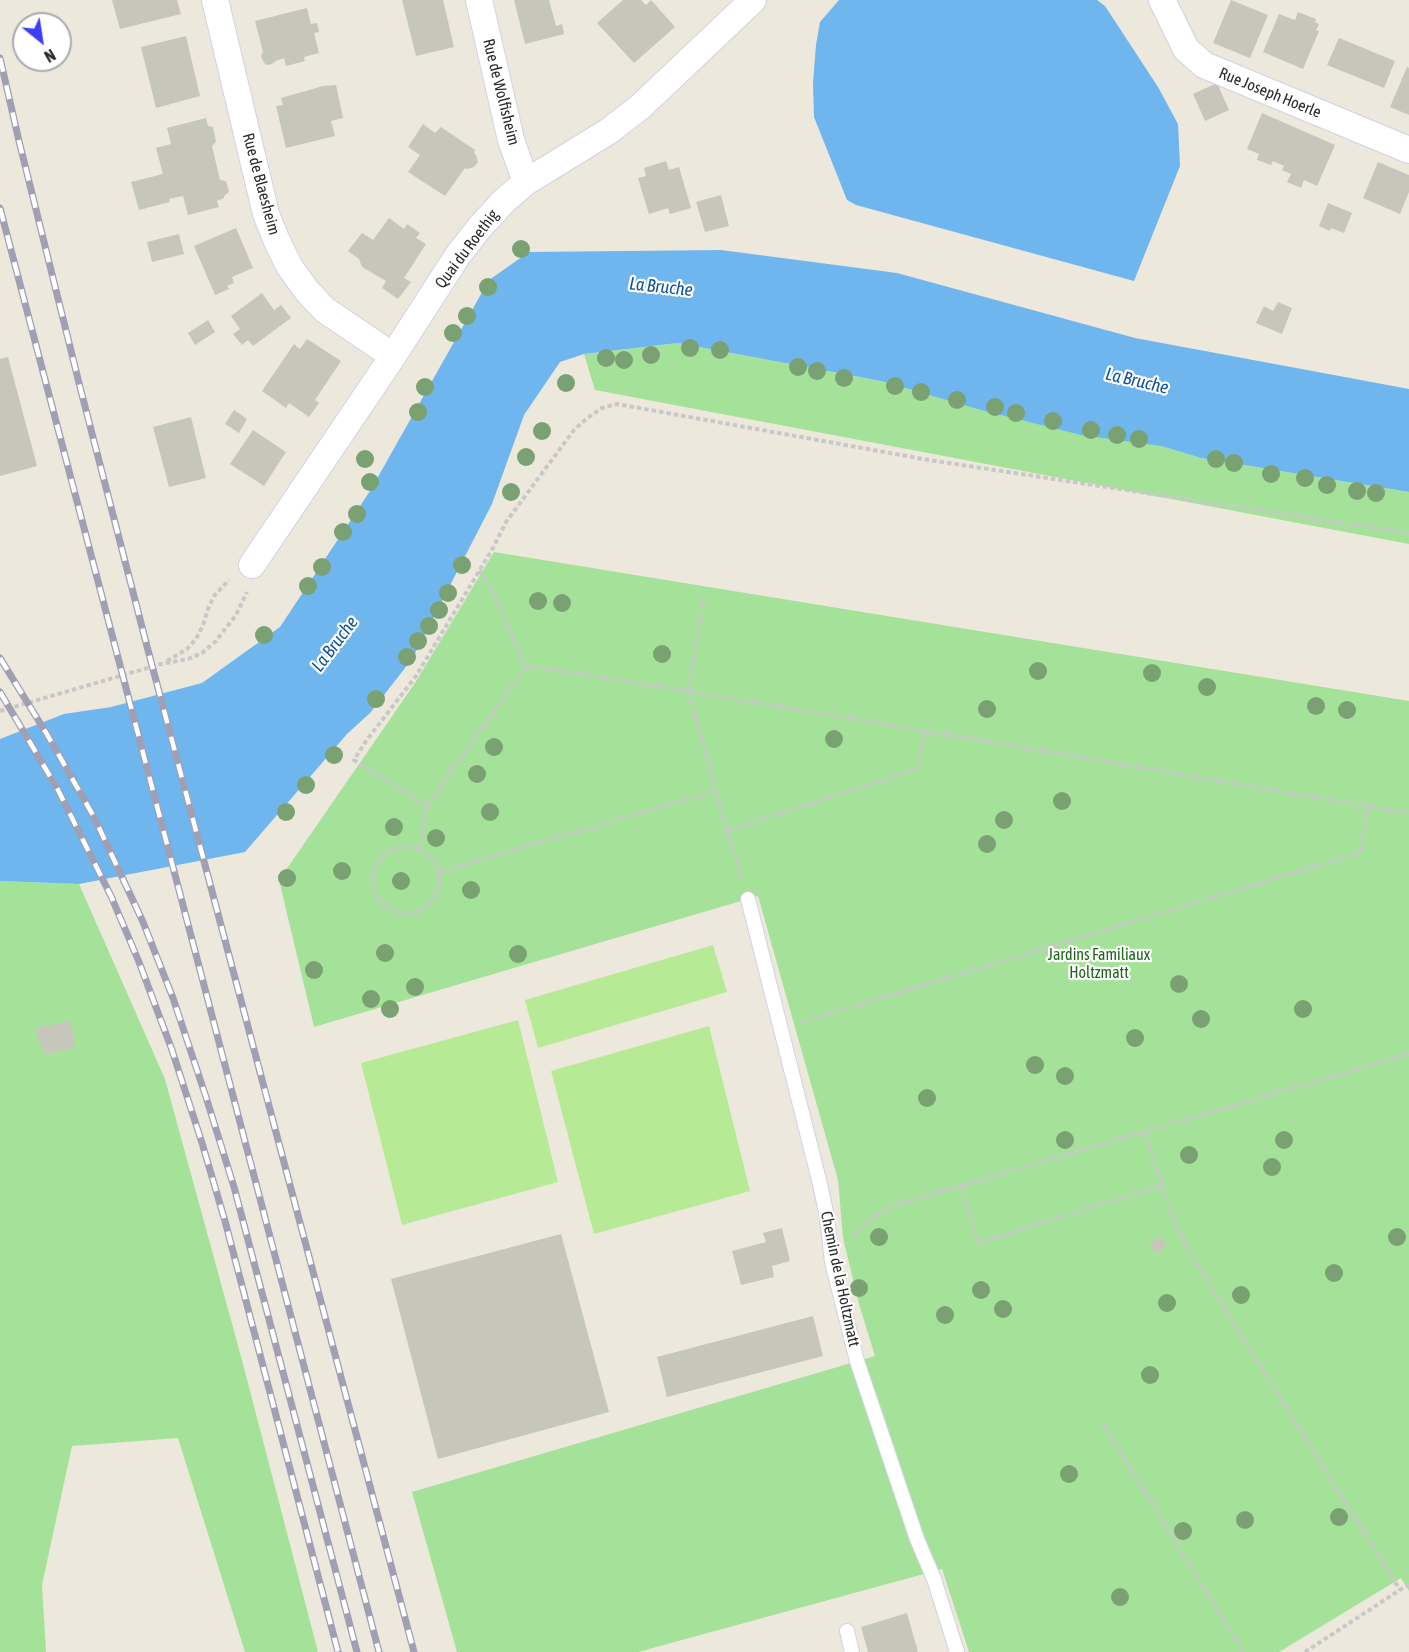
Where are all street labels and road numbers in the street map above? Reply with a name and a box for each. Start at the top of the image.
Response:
street label: Rue de Wolfisheim [478,37,524,147]
street label: Rue Joseph Hoerle [1216,64,1324,122]
street label: Rue de Blaesheim [238,131,284,237]
street label: Quai du Roethig [431,206,503,292]
street label: Chemin de la Holtzmatt [816,1210,864,1348]

